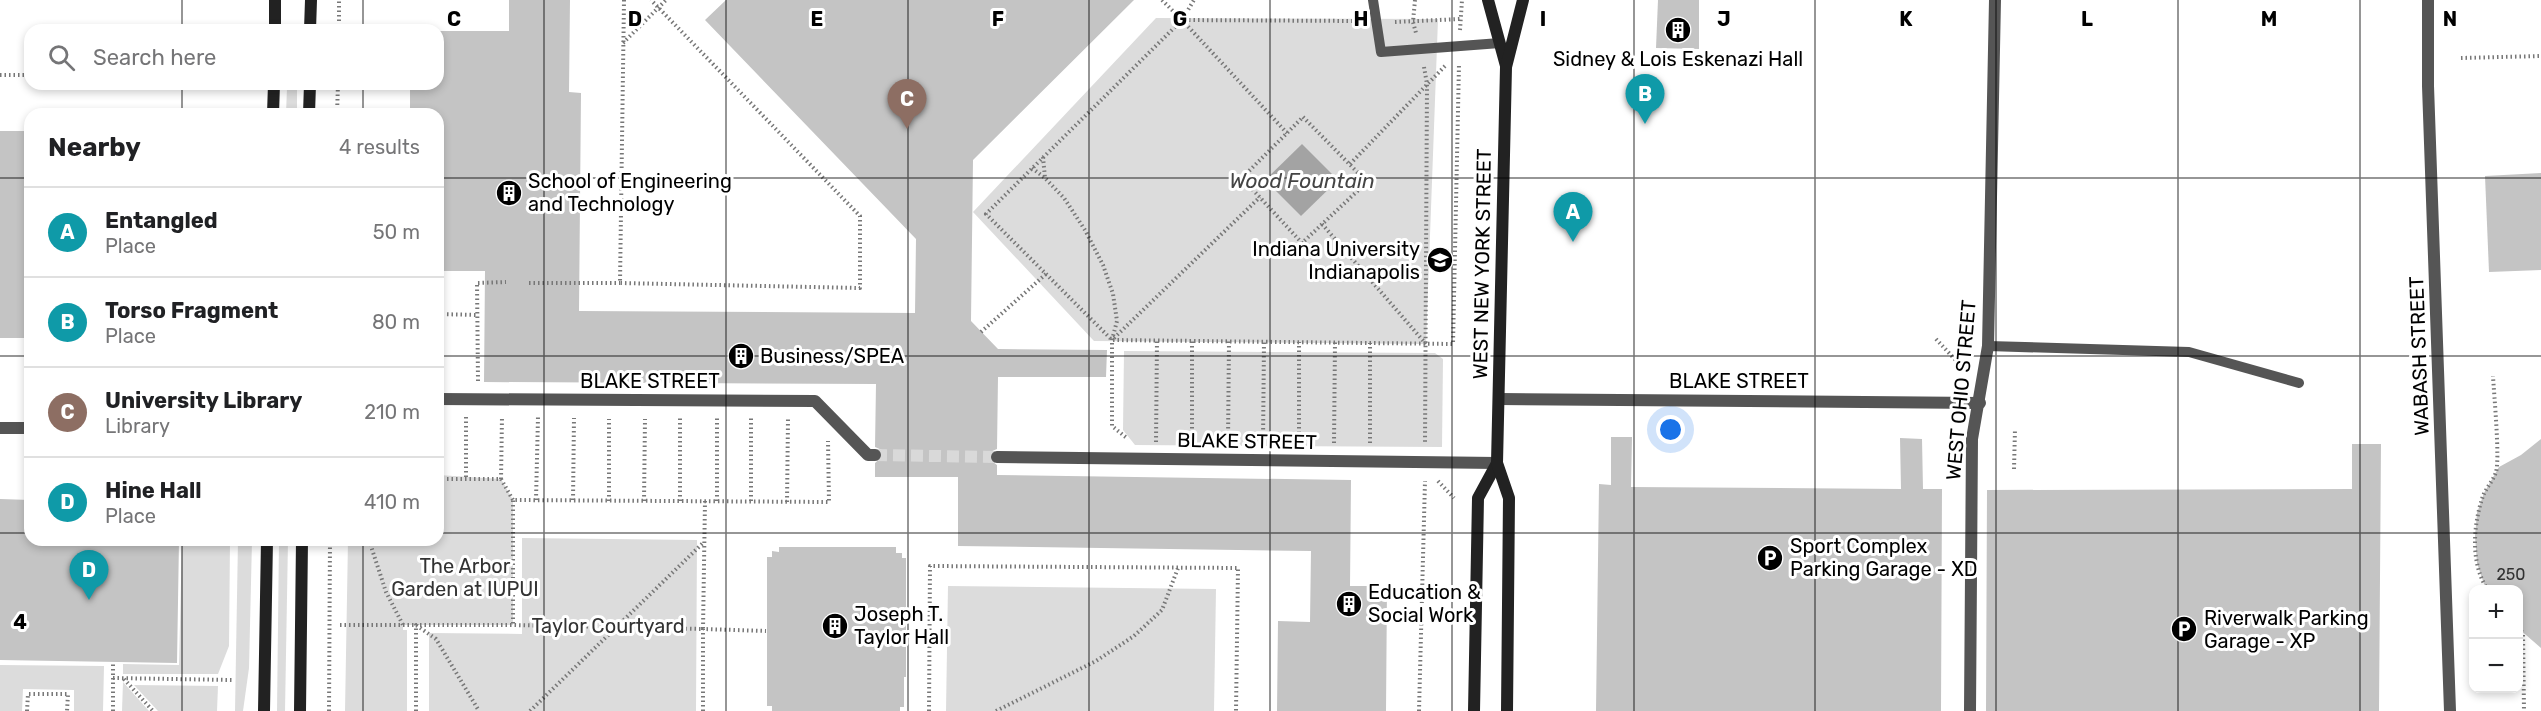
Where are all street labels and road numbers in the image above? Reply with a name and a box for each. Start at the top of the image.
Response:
street label: WEST NEW YORK STREET [1468,148,1496,380]
street label: WABASH STREET [2404,275,2434,436]
street label: WEST OHIO STREET [1941,298,1981,481]
street label: BLAKE STREET [580,369,720,393]
street label: BLAKE STREET [1669,369,1809,393]
street label: BLAKE STREET [1177,428,1318,454]

